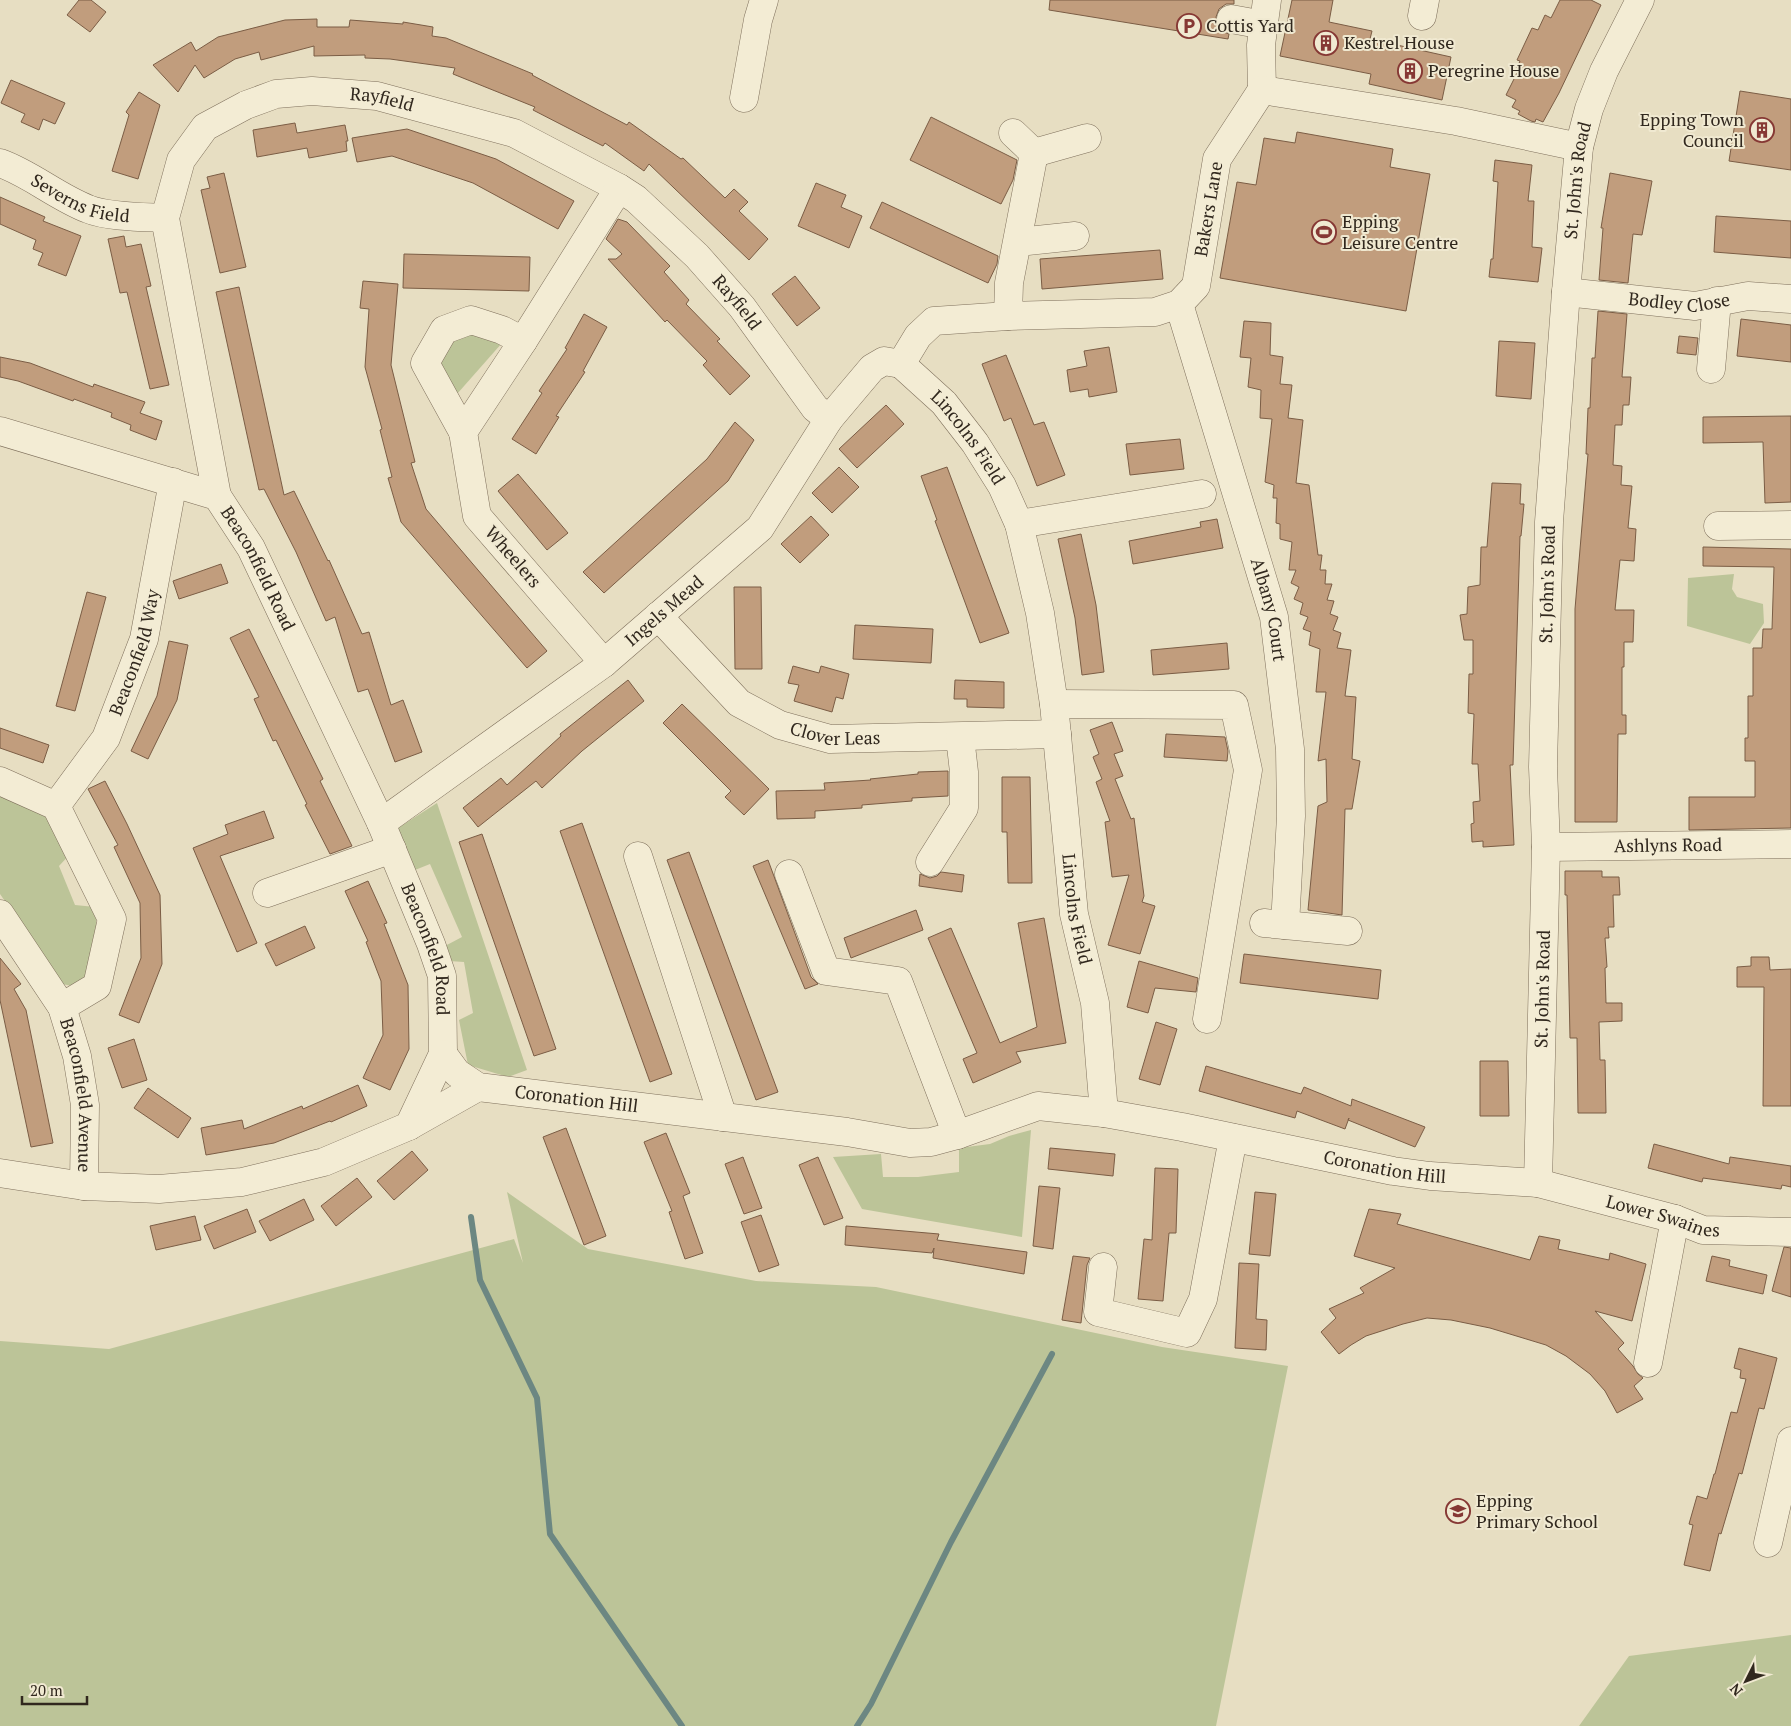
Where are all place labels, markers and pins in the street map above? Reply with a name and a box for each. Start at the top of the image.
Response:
parking icon: Cottis Yard [1176,13,1202,39]
place label: Cottis Yard [1206,13,1294,37]
building icon: Kestrel House [1313,30,1339,56]
place label: Kestrel House [1344,30,1454,54]
building icon: Peregrine House [1397,58,1423,84]
place label: Peregrine House [1428,58,1559,82]
place label: Epping Town Council [1640,107,1744,152]
building icon: Epping Town Council [1749,117,1775,143]
place label: Epping Leisure Centre [1342,209,1458,254]
sports icon: Epping Leisure Centre [1311,219,1337,245]
place label: Epping Primary School [1476,1488,1598,1533]
school or university icon: Epping Primary School [1445,1498,1471,1524]

